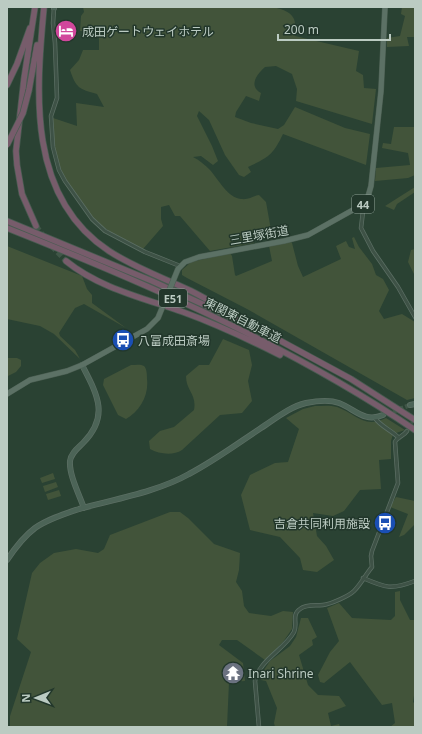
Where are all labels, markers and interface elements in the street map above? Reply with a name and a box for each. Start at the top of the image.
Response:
scale bar [278,16,390,42]
hotel icon: 成田ゲートウェイホテル [53,18,79,44]
text: 200 m [284,21,319,38]
place label: 成田ゲートウェイホテル [82,23,214,40]
road number: 44 [352,195,374,213]
street label: 三里塚街道 [228,221,290,249]
road number: E51 [159,289,187,307]
street label: 東関東自動車道 [202,293,284,347]
bus stop icon: 八富成田斎場 [110,327,136,353]
place label: 八富成田斎場 [138,332,210,349]
bus stop icon: 吉倉共同利用施設 [372,510,398,536]
place label: 吉倉共同利用施設 [274,515,370,532]
temple icon: Inari Shrine [220,660,246,686]
place label: Inari Shrine [248,665,314,682]
north arrow [16,678,56,718]
text: N [18,694,33,703]

